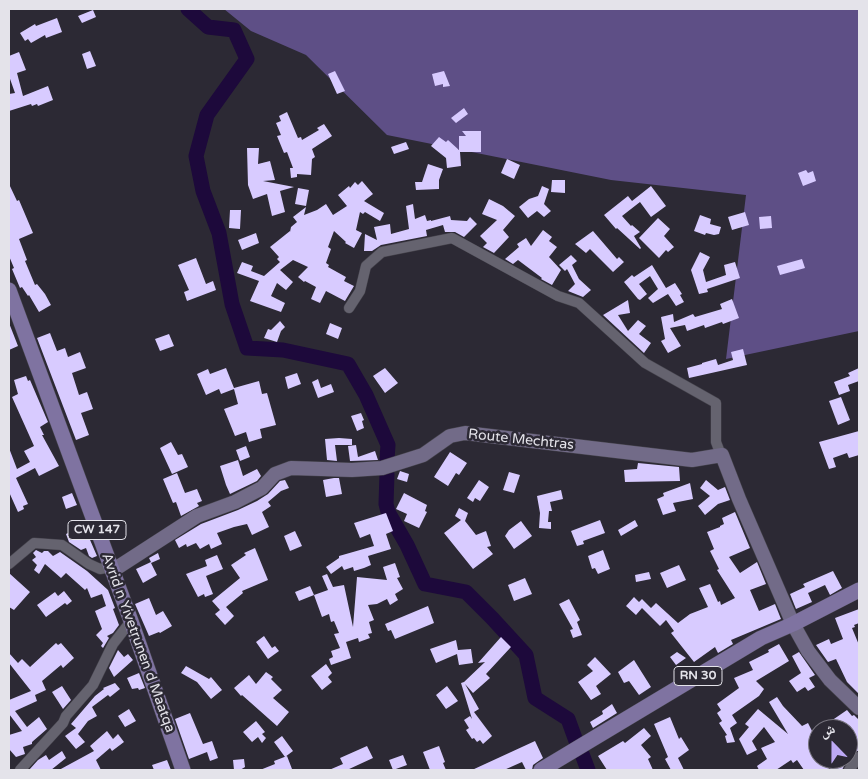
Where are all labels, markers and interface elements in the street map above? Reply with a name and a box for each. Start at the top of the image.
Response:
street label: Route Mechtras [467,426,575,454]
road number: CW 147 [68,520,126,540]
street label: Avrid n Yivetṛunen d Maatqa [98,551,178,735]
road number: RN 30 [674,666,722,686]
north arrow [808,719,858,769]
text: ش [817,720,838,741]

